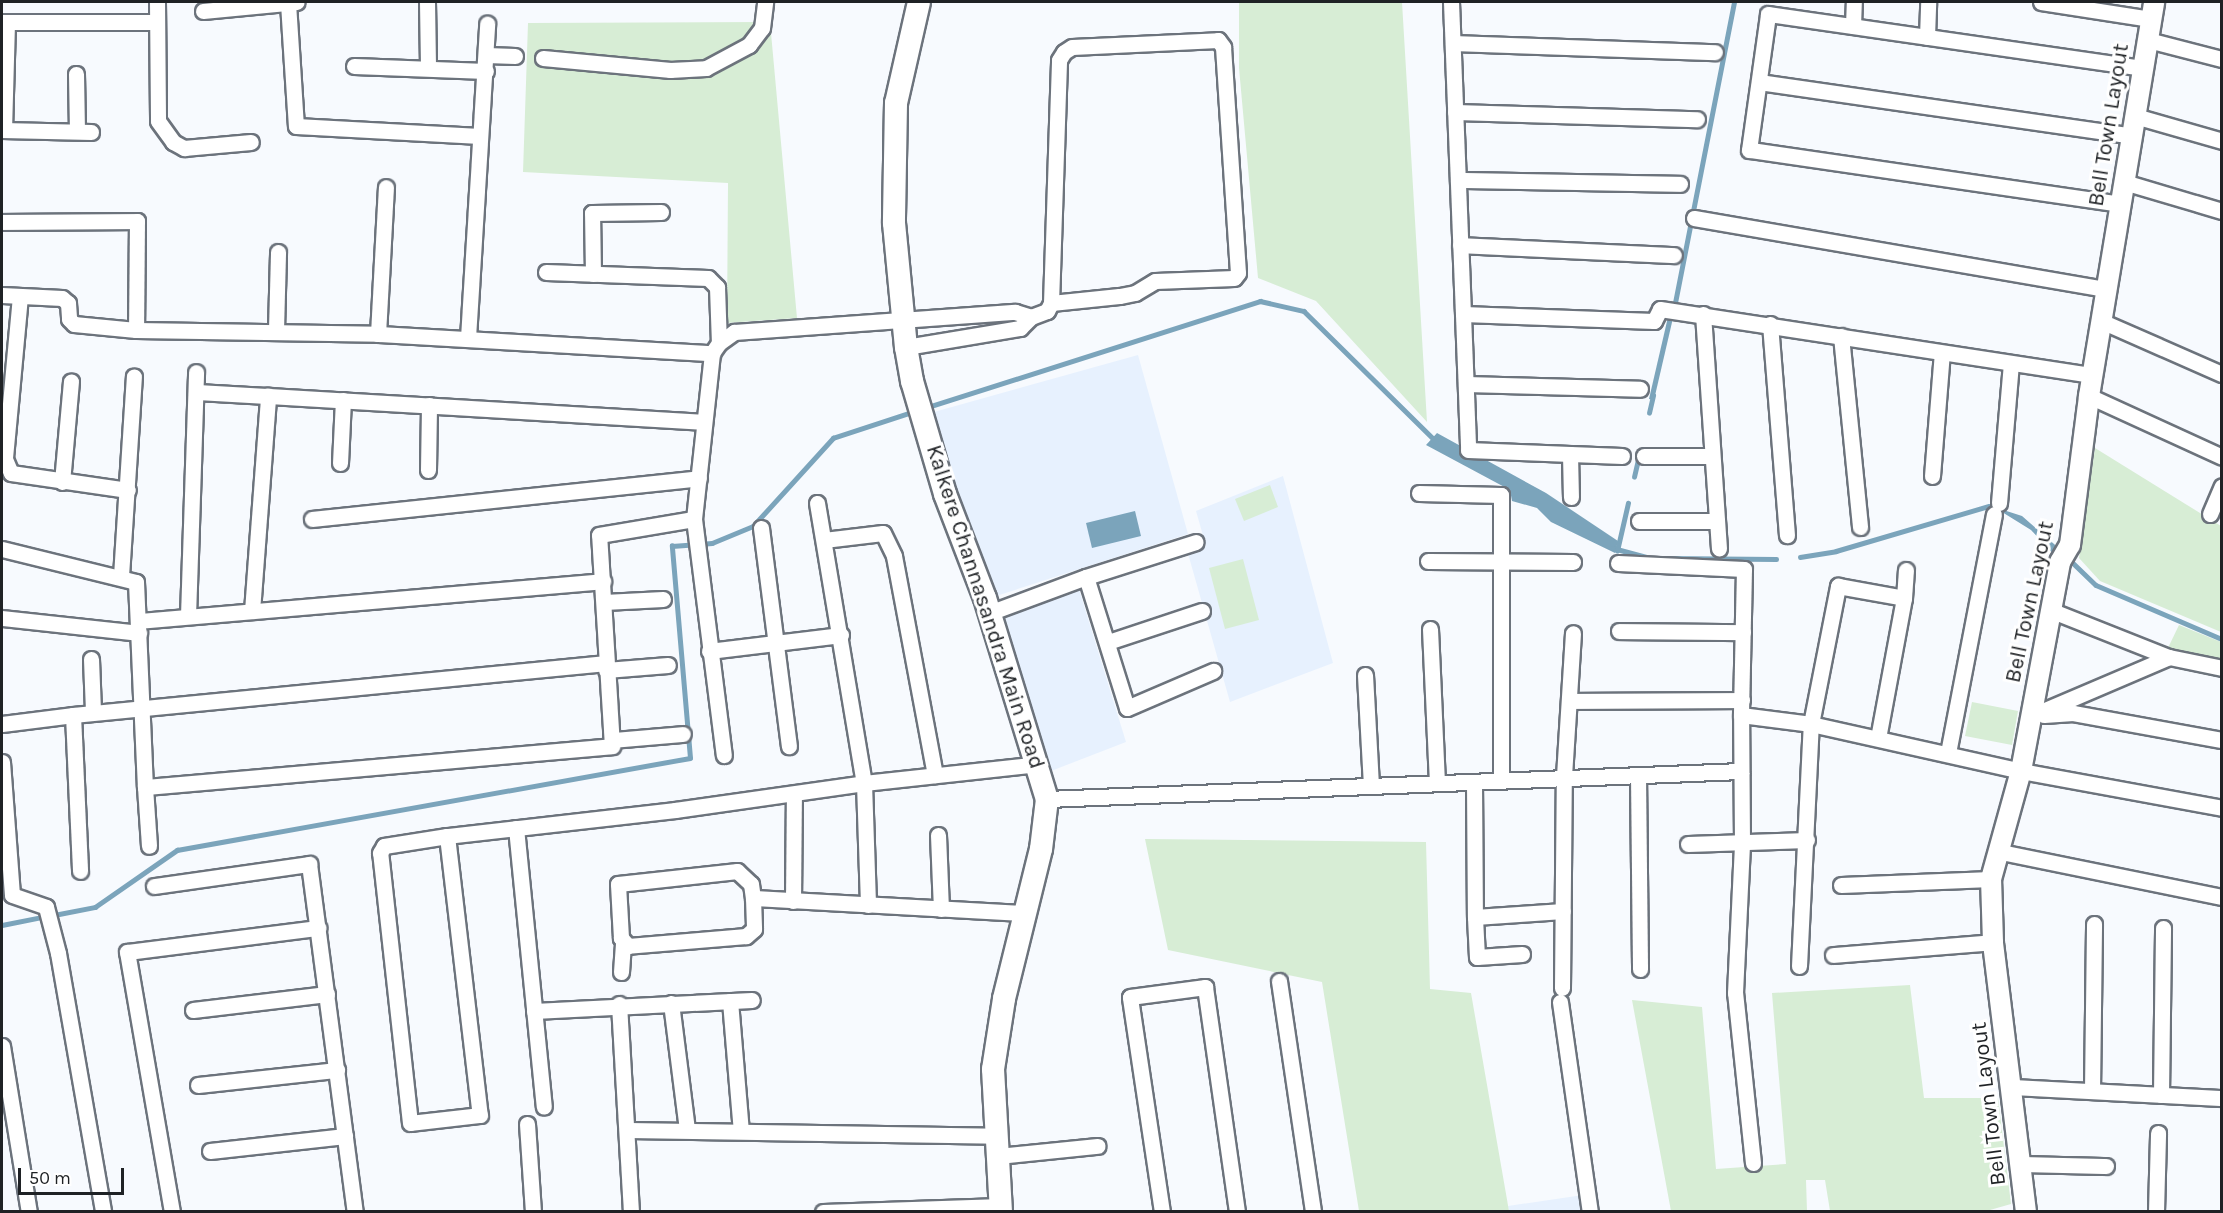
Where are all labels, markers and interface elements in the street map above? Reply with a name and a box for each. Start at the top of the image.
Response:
street label: Bell Town Layout [2083,42,2135,208]
street label: Kalkere Channasandra Main Road [920,442,1050,772]
street label: Bell Town Layout [2000,519,2060,685]
street label: Bell Town Layout [1966,1021,2012,1187]
scale bar [21,1156,128,1194]
text: 50 m [29,1167,71,1189]

